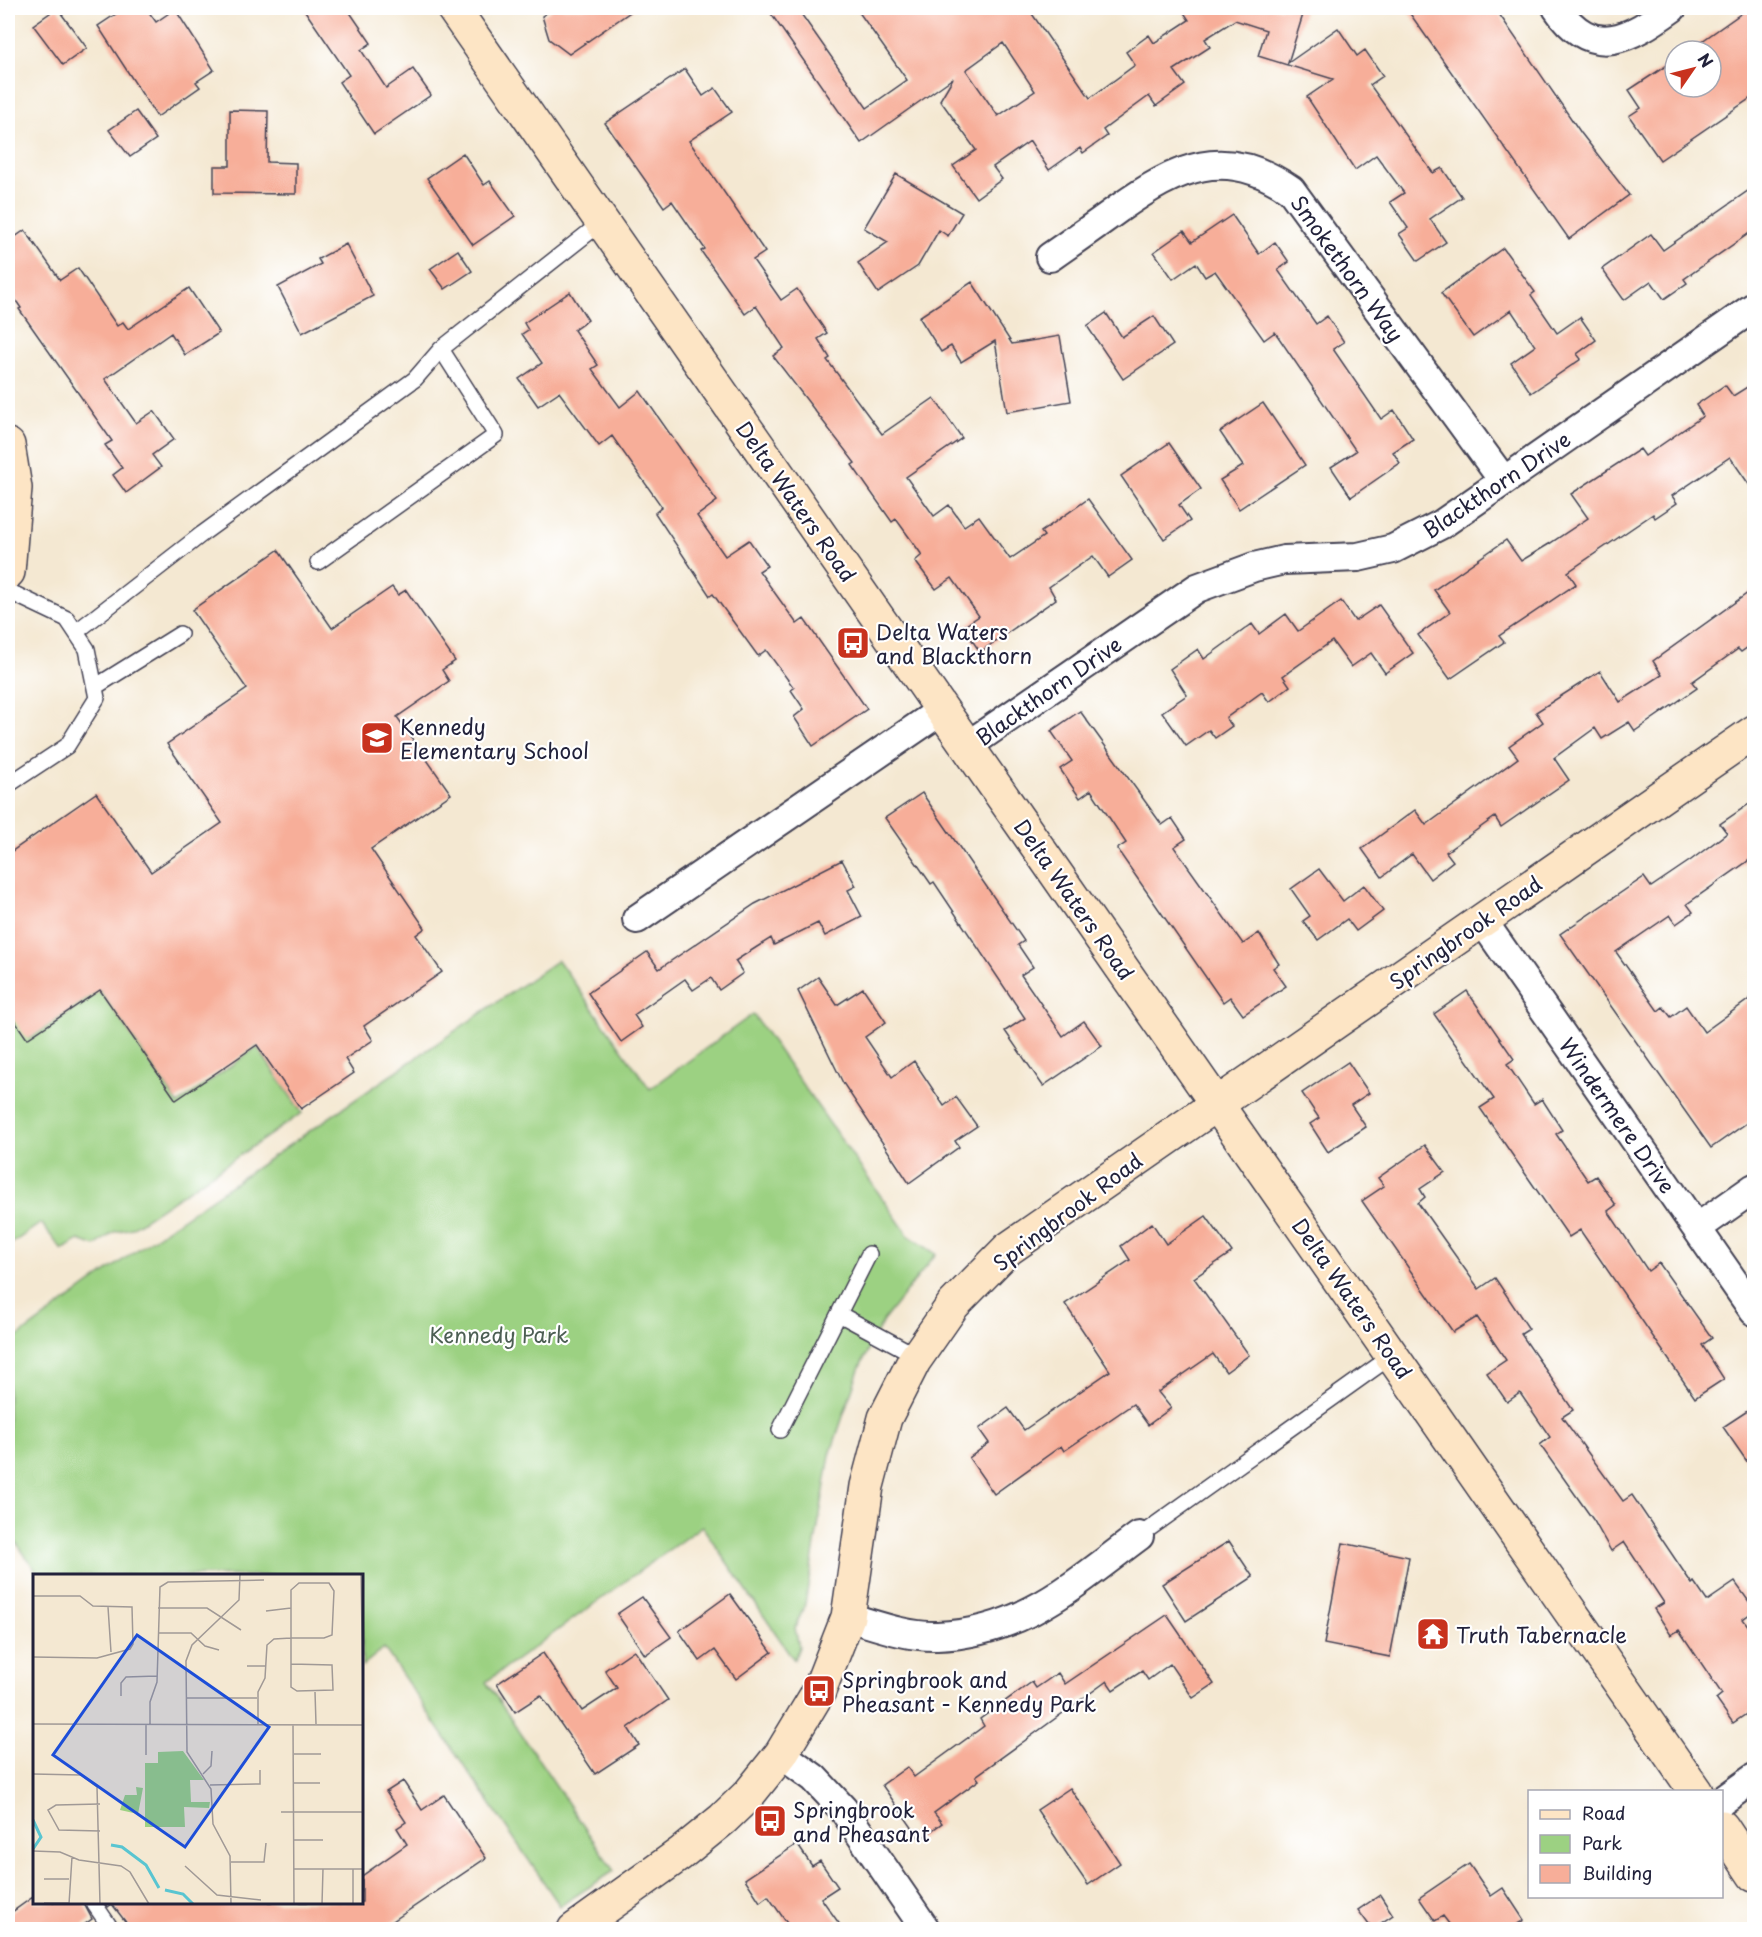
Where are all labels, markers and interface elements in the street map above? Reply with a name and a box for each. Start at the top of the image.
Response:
north arrow [1663,39,1723,99]
text: N [1693,48,1720,72]
street label: Smokethorn Way [1284,188,1412,348]
street label: Delta Waters Road [729,414,865,588]
street label: Blackthorn Drive [1416,423,1576,545]
place label: Delta Waters and Blackthorn [876,615,1032,671]
bus stop icon: Delta Waters and Blackthorn [835,625,871,661]
street label: Blackthorn Drive [968,628,1128,752]
place label: Kennedy Elementary School [400,710,589,766]
school or university icon: Kennedy Elementary School [359,720,395,756]
street label: Delta Waters Road [1007,812,1143,986]
street label: Springbrook Road [1382,867,1548,997]
street label: Windermere Drive [1552,1030,1684,1200]
street label: Springbrook Road [985,1144,1149,1278]
street label: Delta Waters Road [1285,1211,1421,1385]
park label: Kennedy Park [429,1318,569,1350]
inset map [33,1574,363,1904]
temple icon: Truth Tabernacle [1415,1616,1451,1652]
place label: Truth Tabernacle [1456,1618,1627,1650]
place label: Springbrook and Pheasant - Kennedy Park [842,1663,1097,1719]
bus stop icon: Springbrook and Pheasant - Kennedy Park [801,1673,837,1709]
legend [1528,1790,1723,1898]
place label: Springbrook and Pheasant [793,1793,930,1849]
text: Road [1582,1799,1626,1826]
bus stop icon: Springbrook and Pheasant [752,1803,788,1839]
text: Park [1582,1829,1622,1856]
text: Building [1582,1859,1652,1886]

